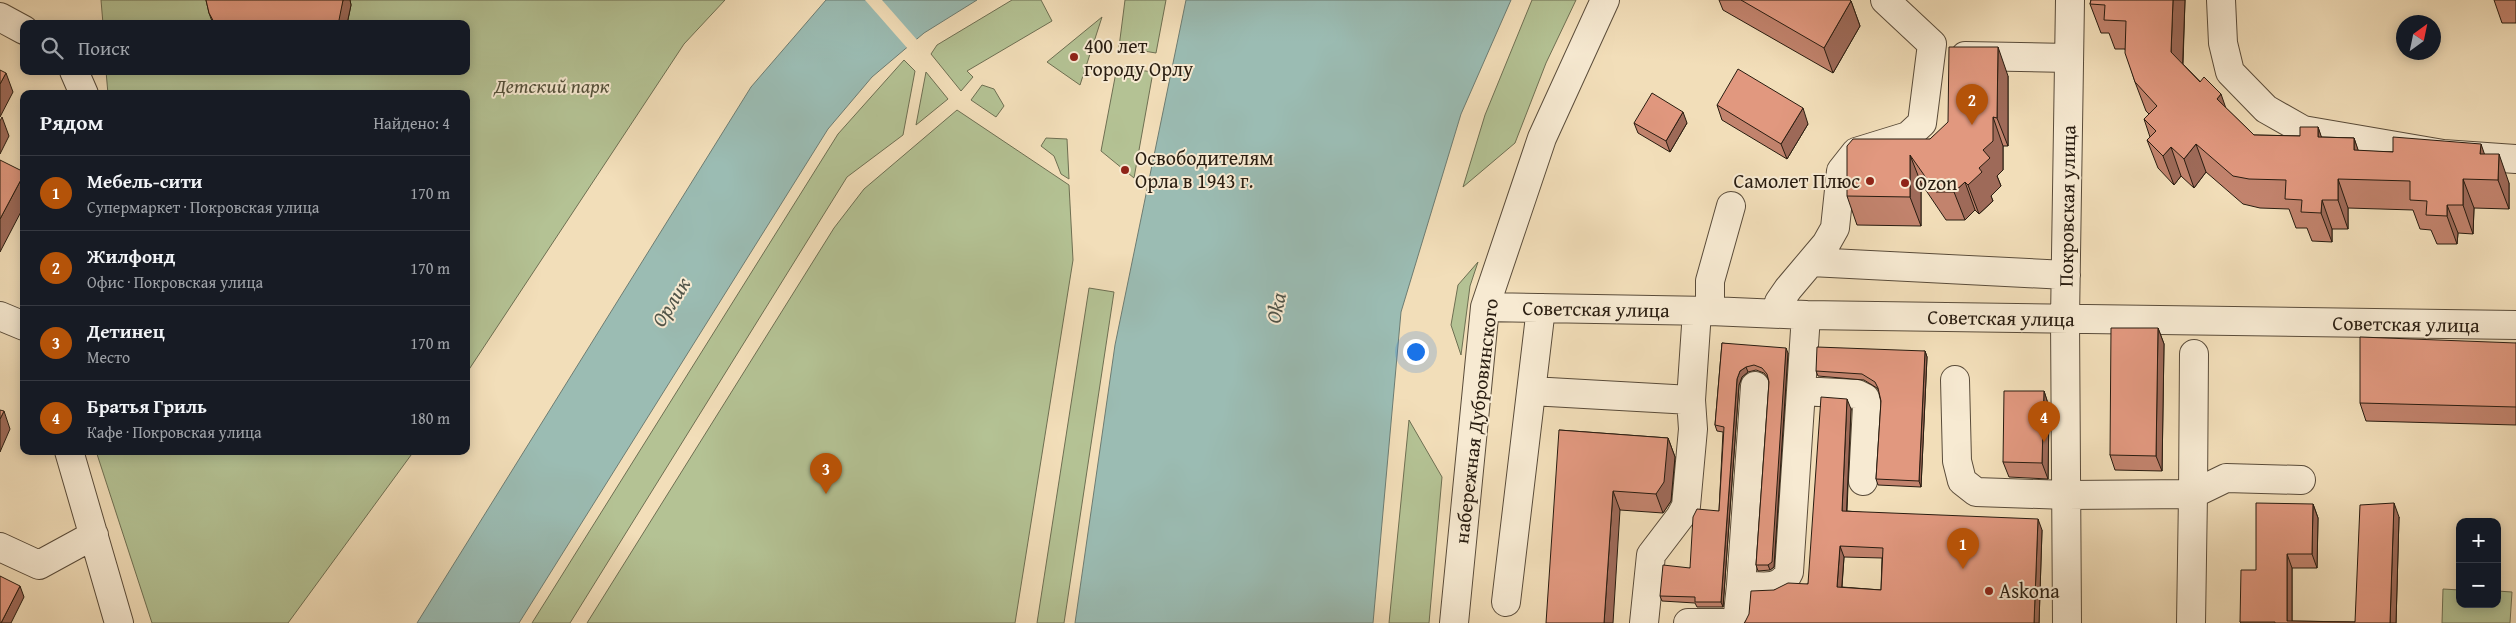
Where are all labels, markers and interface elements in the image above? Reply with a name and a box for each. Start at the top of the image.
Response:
north arrow [2396,15,2441,60]
search box [20,20,470,75]
place label: 400 лет городу Орлу [1084,31,1193,83]
icon: search [38,34,66,62]
text: Поиск [78,34,130,62]
marker: 400 лет городу Орлу [1068,51,1080,63]
park label: Детский парк [493,71,610,100]
pin: 2 [1956,84,1988,125]
text: Рядом [40,107,103,138]
text: Найдено: 4 [373,111,450,135]
street label: Покровская улица [2051,124,2082,287]
place label: Освободителям Орла в 1943 г. [1135,143,1274,195]
marker: Освободителям Орла в 1943 г. [1119,164,1131,176]
place label: Самолет Плюс [1733,166,1860,195]
text: Мебель-сити [87,167,202,195]
place label: Ozon [1915,168,1957,197]
marker: Самолет Плюс [1864,175,1876,187]
marker: Ozon [1899,177,1911,189]
text: 1 [52,181,60,205]
text: 170 m [410,181,450,205]
text: Супермаркет · Покровская улица [87,195,319,219]
text: Жилфонд [87,242,175,270]
text: 2 [52,256,60,280]
text: 170 m [410,256,450,280]
text: Офис · Покровская улица [87,270,263,294]
water label: Орлик [643,271,698,333]
water label: Oka [1257,289,1294,326]
street label: Советская улица [1522,293,1670,324]
street label: набережная Дубровинского [1446,297,1505,545]
street label: Советская улица [1927,302,2075,333]
street label: Советская улица [2332,308,2480,339]
text: Детинец [87,317,165,345]
text: 3 [52,331,60,355]
text: 170 m [410,331,450,355]
your location [1403,339,1429,365]
text: Место [87,345,130,369]
text: Братья Гриль [87,392,207,420]
pin: 4 [2028,401,2060,442]
text: 4 [52,406,60,430]
text: 180 m [410,406,450,430]
text: Кафе · Покровская улица [87,420,262,444]
pin: 3 [810,453,842,494]
map controls [2456,518,2501,608]
button: + [2456,518,2501,563]
pin: 1 [1947,528,1979,569]
button: − [2456,563,2501,608]
place label: Askona [1999,576,2060,605]
marker: Askona [1983,585,1995,597]

